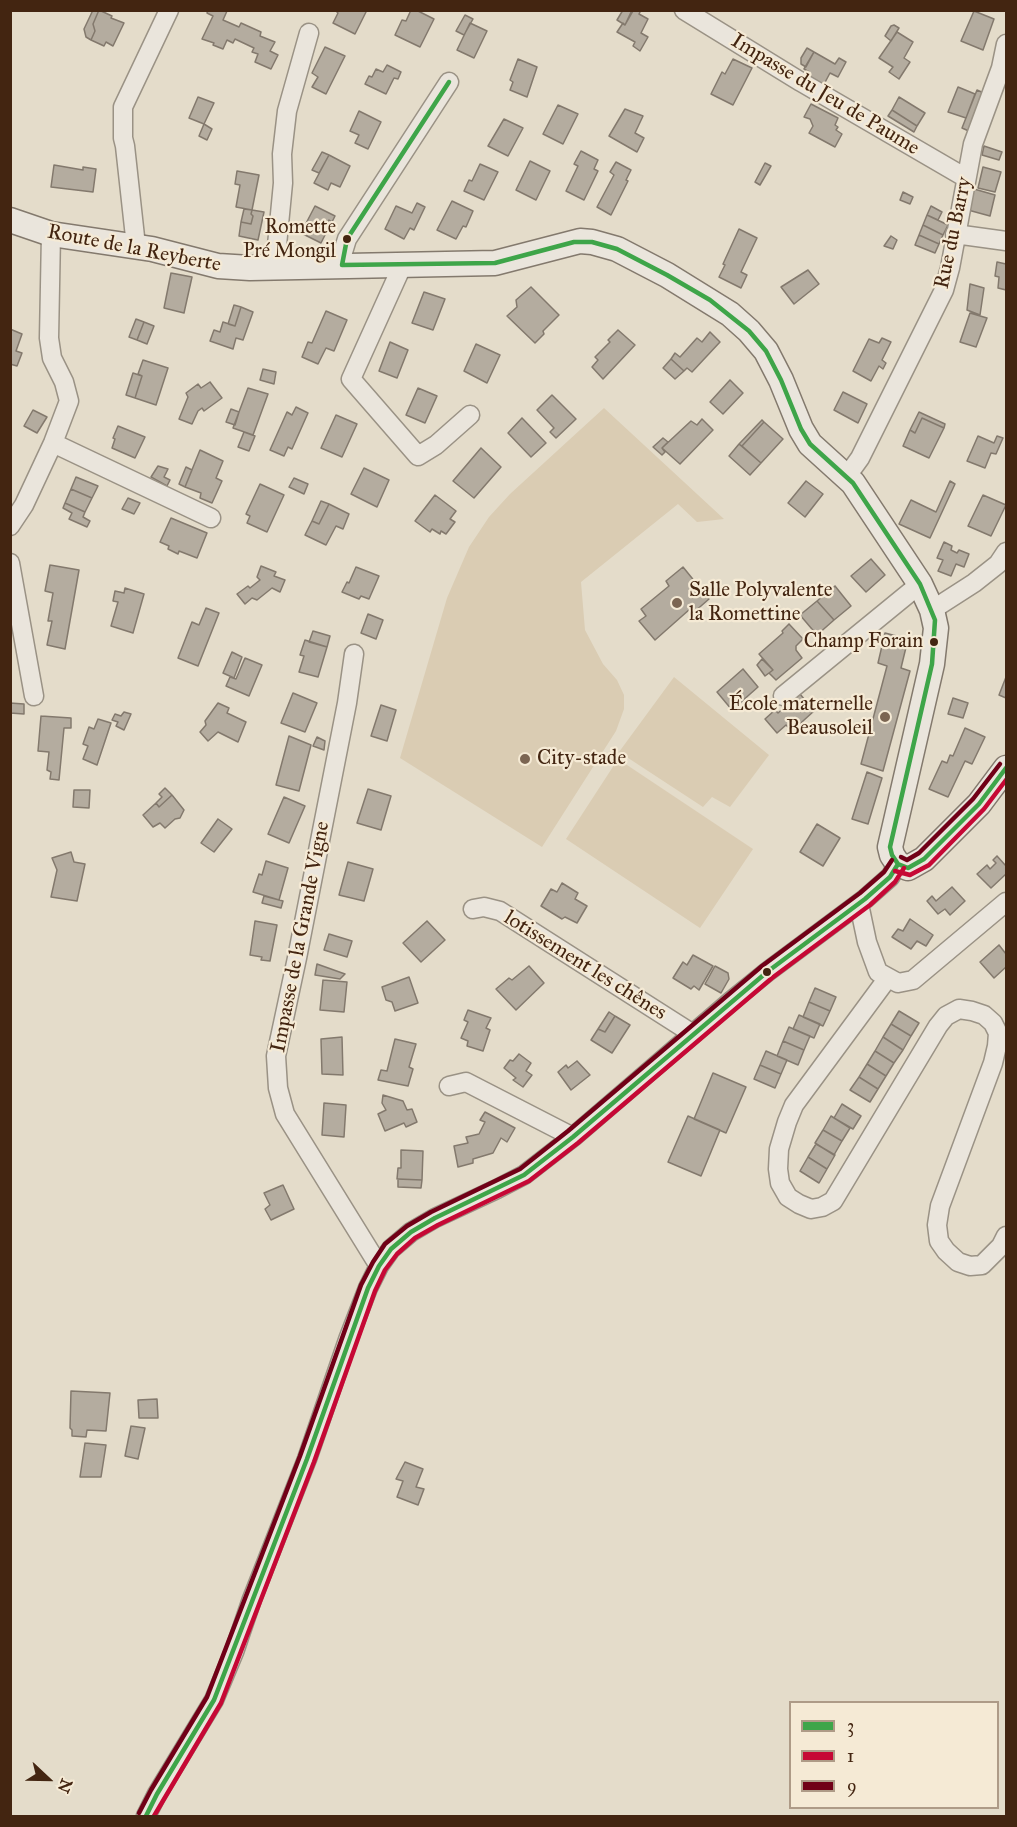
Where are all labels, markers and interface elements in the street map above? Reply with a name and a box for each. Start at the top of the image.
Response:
street label: Impasse du Jeu de Paume [726,29,924,161]
street label: Rue du Barry [930,175,978,291]
place label: Romette Pré Mongil [243,216,336,263]
street label: Route de la Reyberte [45,220,223,278]
marker: Romette Pré Mongil [341,233,353,245]
place label: Salle Polyvalente la Romettine [689,578,833,628]
marker: Salle Polyvalente la Romettine [670,596,684,610]
place label: Champ Forain [804,630,923,654]
marker: Champ Forain [928,636,940,648]
place label: École maternelle Beausoleil [729,692,873,742]
marker: École maternelle Beausoleil [878,710,892,724]
place label: City-stade [537,746,626,772]
marker: City-stade [518,752,532,766]
street label: Impasse de la Grande Vigne [266,819,336,1055]
street label: lotissement les chênes [499,906,671,1026]
unlabelled marker [761,966,773,978]
legend [789,1701,999,1809]
text: 3 [847,1715,854,1737]
text: 1 [847,1745,854,1767]
north arrow [18,1749,78,1809]
text: 9 [847,1775,857,1797]
text: N [54,1776,77,1796]

